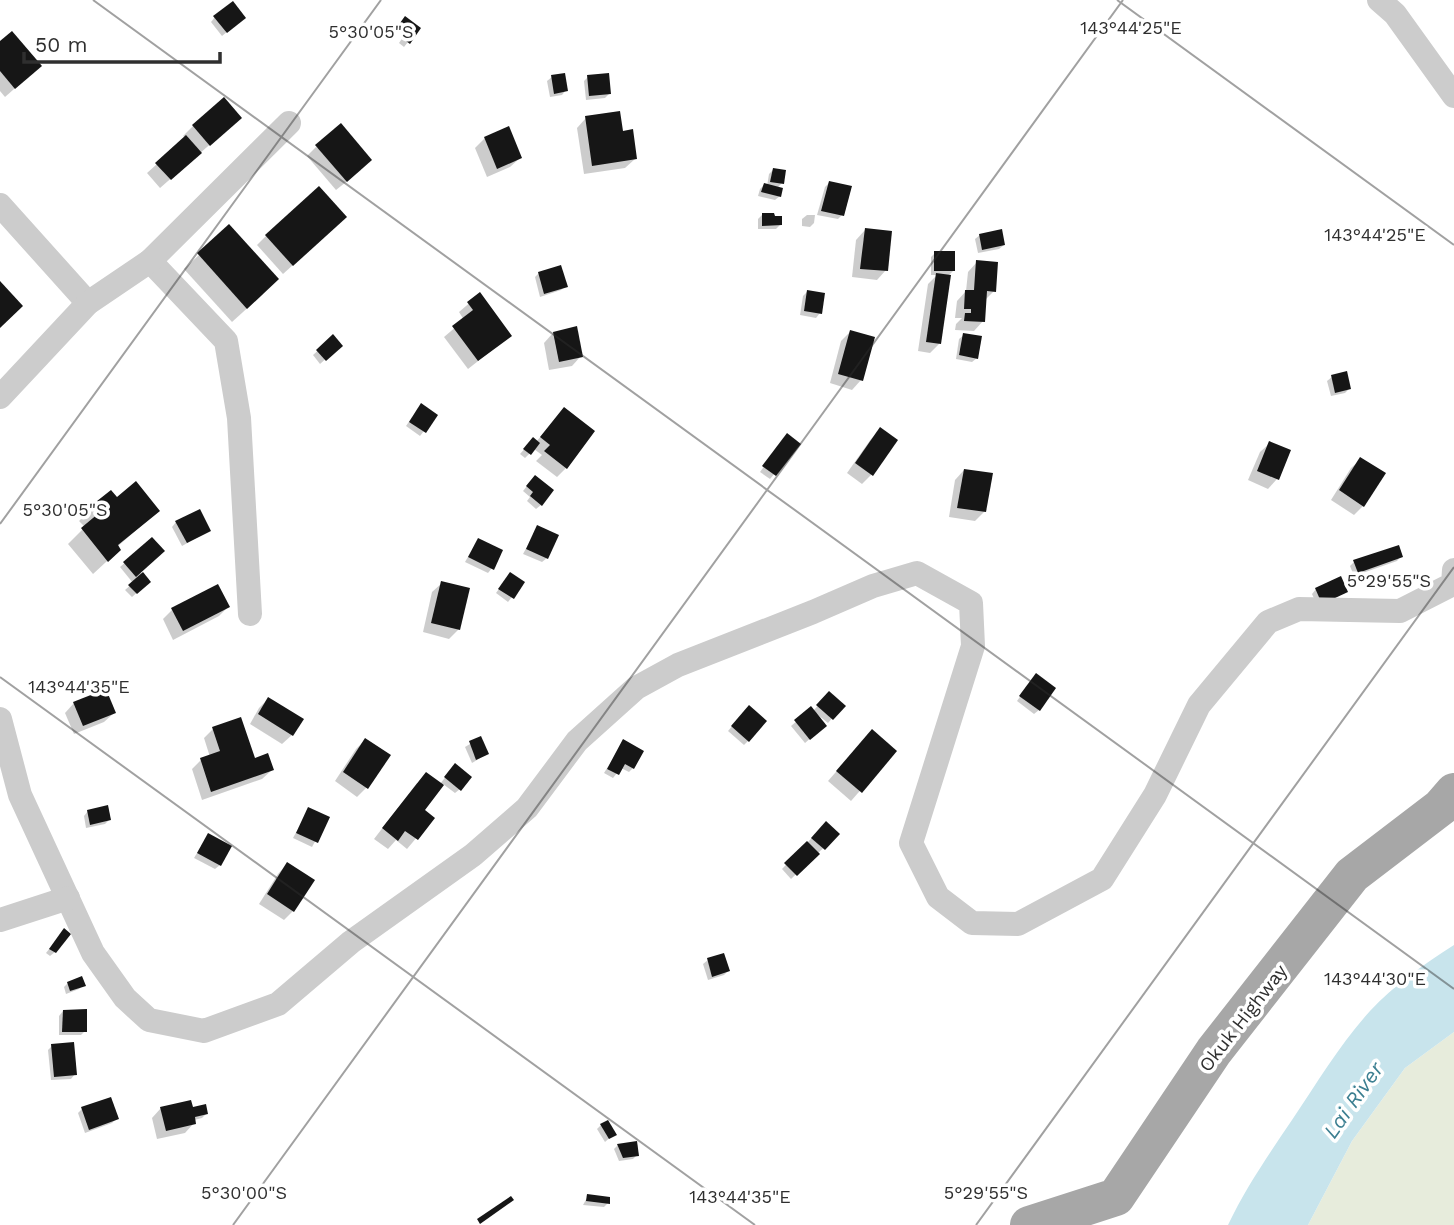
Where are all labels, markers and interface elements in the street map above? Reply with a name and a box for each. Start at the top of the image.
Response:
text: 143°44'25"E [1080,17,1182,38]
scale bar [24,21,220,65]
text: 5°30'05"S [328,21,414,42]
text: 50 m [35,32,87,57]
text: 143°44'25"E [1324,224,1426,245]
text: 5°30'05"S [22,499,108,520]
text: 5°29'55"S [1347,570,1431,591]
text: 143°44'35"E [28,676,130,697]
street label: Okuk Highway [1194,960,1292,1076]
text: 143°44'30"E [1324,968,1426,989]
water label: Lai River [1318,1057,1389,1143]
text: 5°30'00"S [201,1182,287,1203]
text: 5°29'55"S [944,1182,1028,1203]
text: 143°44'35"E [689,1186,791,1207]

